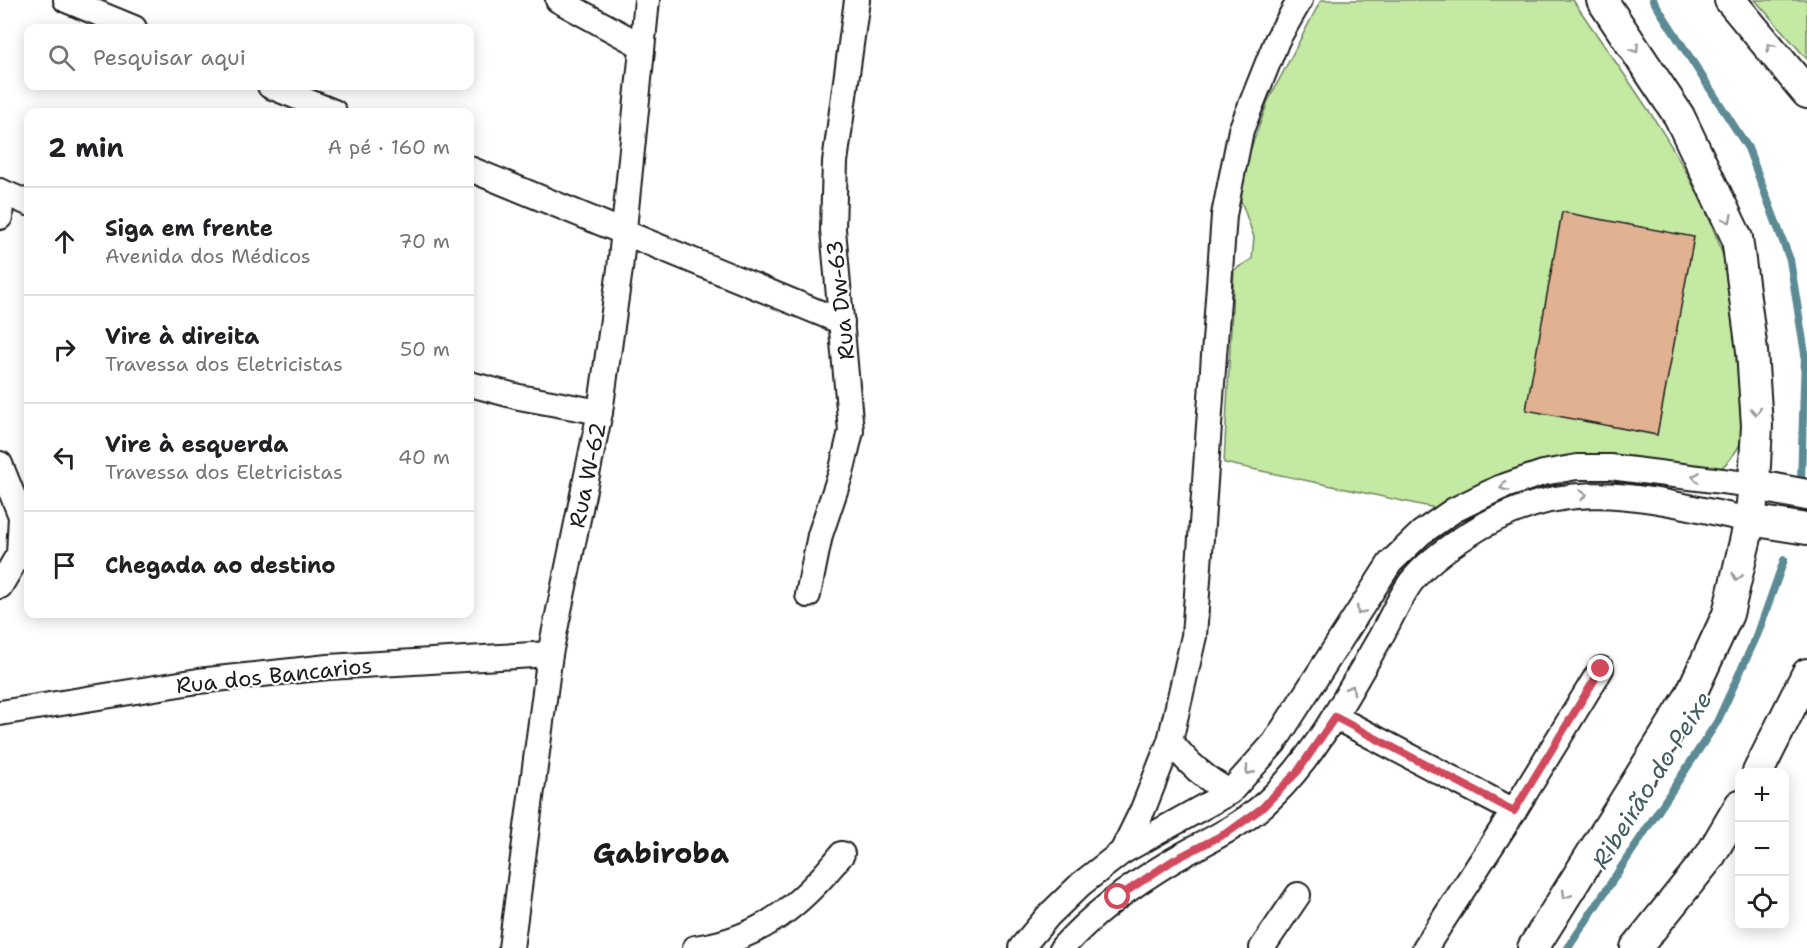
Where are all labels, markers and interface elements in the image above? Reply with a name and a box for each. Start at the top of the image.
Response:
search box [24,24,474,90]
icon: search [45,41,78,74]
one-way arrow [1627,42,1638,53]
text: Pesquisar aqui [93,43,246,72]
one-way arrow [1766,43,1777,54]
text: 2 min [48,130,124,165]
text: A pé · 160 m [328,134,450,160]
one-way arrow [1721,213,1733,224]
text: Siga em frente [105,214,273,243]
icon: ahead [48,225,81,258]
text: 70 m [398,228,450,254]
street label: Rua Dw-63 [820,239,861,361]
text: Avenida dos Médicos [105,243,311,269]
text: Vire à direita [105,322,259,351]
icon: right [48,333,81,366]
text: 50 m [400,336,450,362]
text: Travessa dos Eletricistas [105,351,343,377]
one-way arrow [1750,407,1763,416]
street label: Rua W-62 [562,420,613,531]
text: Vire à esquerda [105,430,288,459]
icon: left [48,441,81,474]
text: 40 m [398,444,450,470]
text: Travessa dos Eletricistas [105,459,343,485]
one-way arrow [1691,472,1700,484]
one-way arrow [1499,479,1510,492]
one-way arrow [1579,489,1588,502]
icon: arrive [48,549,81,582]
text: Chegada ao destino [105,551,336,580]
one-way arrow [1731,571,1744,581]
one-way arrow [1356,605,1368,615]
street label: Rua dos Bancarios [175,651,373,700]
route end [1587,655,1613,681]
one-way arrow [1343,685,1355,695]
water label: Ribeirão do Peixe [1585,685,1719,875]
one-way arrow [1245,764,1256,774]
map controls [1735,768,1789,930]
button: + [1735,768,1789,822]
button: − [1735,822,1789,876]
district label: Gabiroba [593,834,729,872]
button: locate [1735,876,1789,930]
route start [1104,883,1130,909]
one-way arrow [1561,889,1573,899]

